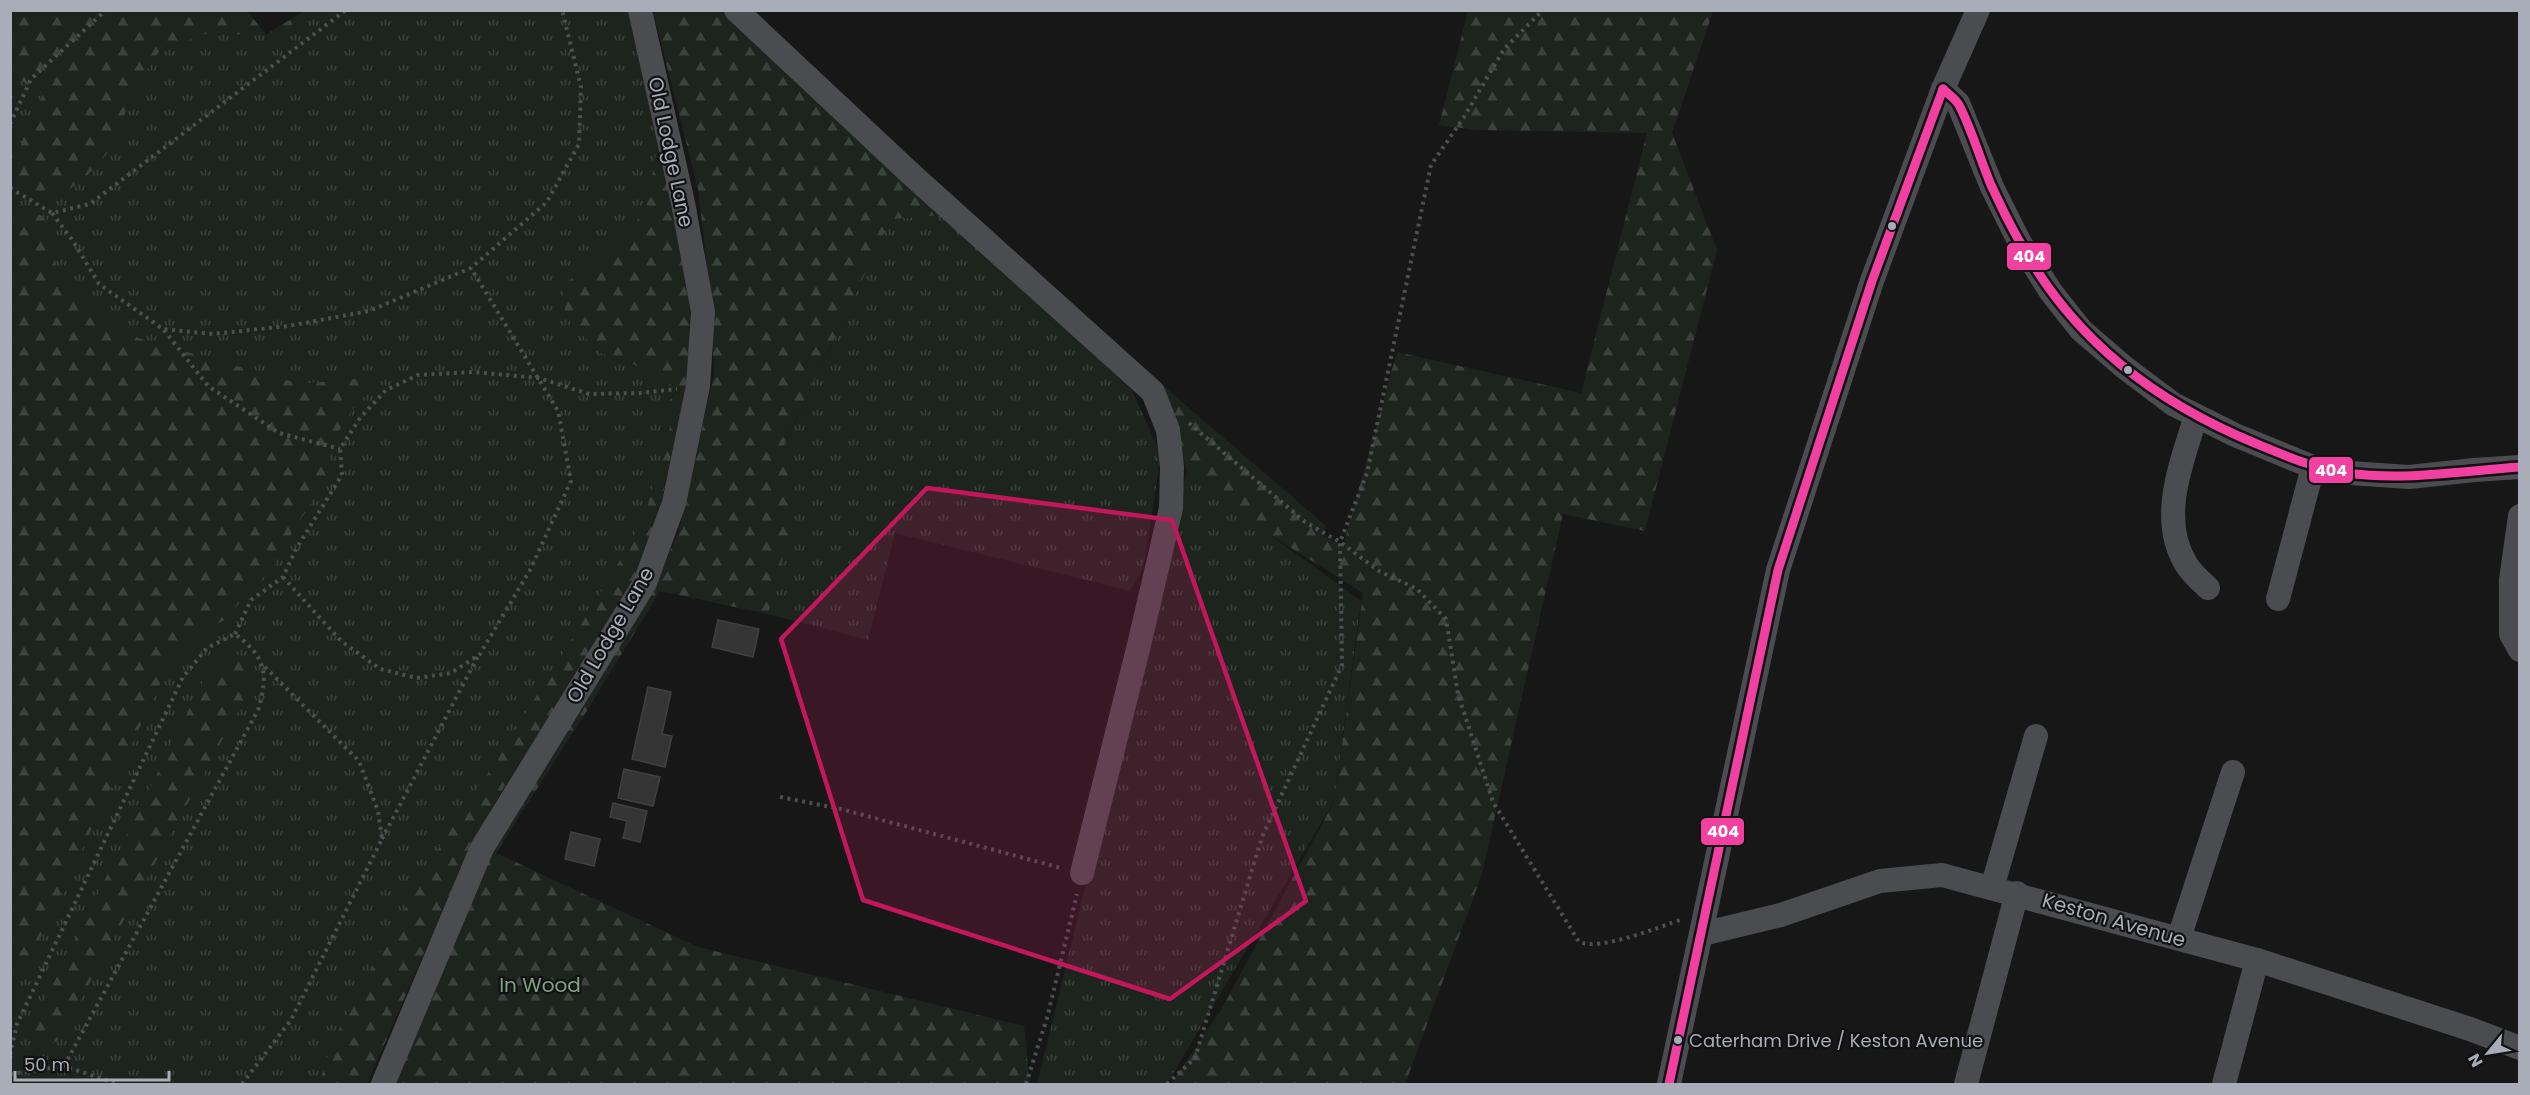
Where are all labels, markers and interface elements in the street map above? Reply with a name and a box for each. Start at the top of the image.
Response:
street label: Old Lodge Lane [641,74,701,230]
unlabelled marker [1886,220,1898,232]
line badge: 404 [2006,242,2052,271]
text: 404 [2013,245,2045,268]
unlabelled marker [2122,364,2134,376]
line badge: 404 [2308,456,2354,484]
text: 404 [2315,459,2347,482]
street label: Old Lodge Lane [560,562,660,708]
line badge: 404 [1700,817,1745,846]
text: 404 [1707,820,1739,843]
street label: Keston Avenue [2039,886,2189,954]
park label: In Wood [499,971,581,999]
north arrow [2458,1023,2518,1083]
place label: Caterham Drive / Keston Avenue [1689,1028,1983,1053]
marker: Caterham Drive / Keston Avenue [1672,1034,1684,1046]
scale bar [15,1044,170,1082]
text: N [2462,1049,2488,1071]
text: 50 m [24,1052,70,1077]

